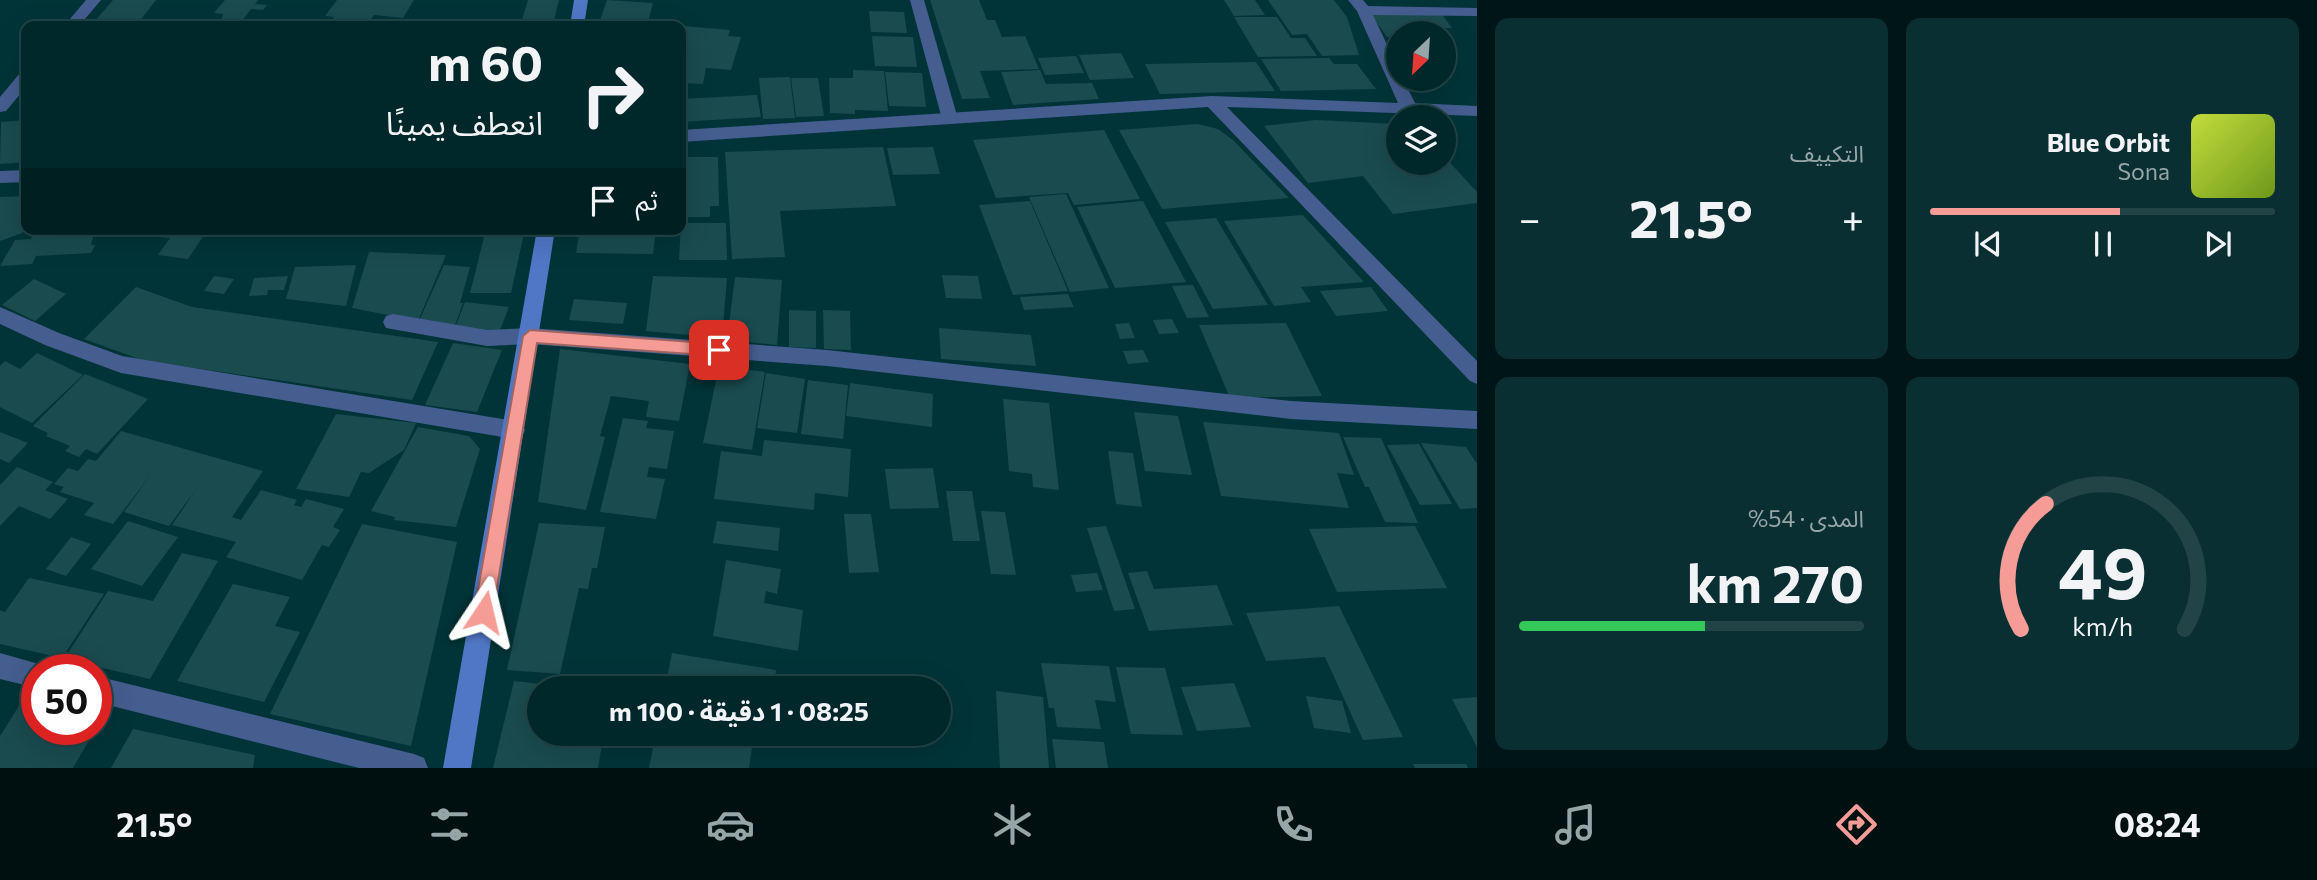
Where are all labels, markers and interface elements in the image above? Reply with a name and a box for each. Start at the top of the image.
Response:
north arrow [1386,21,1456,91]
map controls [1386,21,1456,175]
text: 60 m [428,31,543,91]
icon: right [567,49,658,140]
text: انعطف يمينًا [386,102,543,142]
button: layers [1386,105,1456,175]
text: Blue Orbit [2047,126,2170,157]
text: التكييف [1790,139,1864,167]
text: Sona [2118,157,2170,185]
icon: arrive [584,182,622,220]
text: ثم [636,184,658,215]
text: 21.5° [1629,185,1753,249]
text: − [1519,194,1541,241]
text: + [1842,194,1864,241]
icon: previous [1969,225,2007,263]
icon: pause [2084,225,2122,263]
icon: next [2199,225,2237,263]
pin [689,320,749,380]
icon: arrive [700,331,738,369]
text: المدى · 54% [1748,504,1864,532]
text: 49 [2058,526,2147,615]
text: 270 km [1687,550,1864,614]
position arrow [447,575,521,649]
text: km/h [2072,611,2133,641]
speed limit sign: 50 [21,654,112,745]
text: 08:25 · 1 دقيقة · 100 m [609,695,869,726]
icon: filters [425,800,474,849]
icon: car [706,800,755,849]
icon: climate [988,800,1037,849]
icon: phone [1269,800,1318,849]
icon: music [1551,800,1600,849]
icon: directions [1832,800,1881,849]
text: 21.5° [116,804,192,844]
text: 08:24 [2114,804,2201,844]

